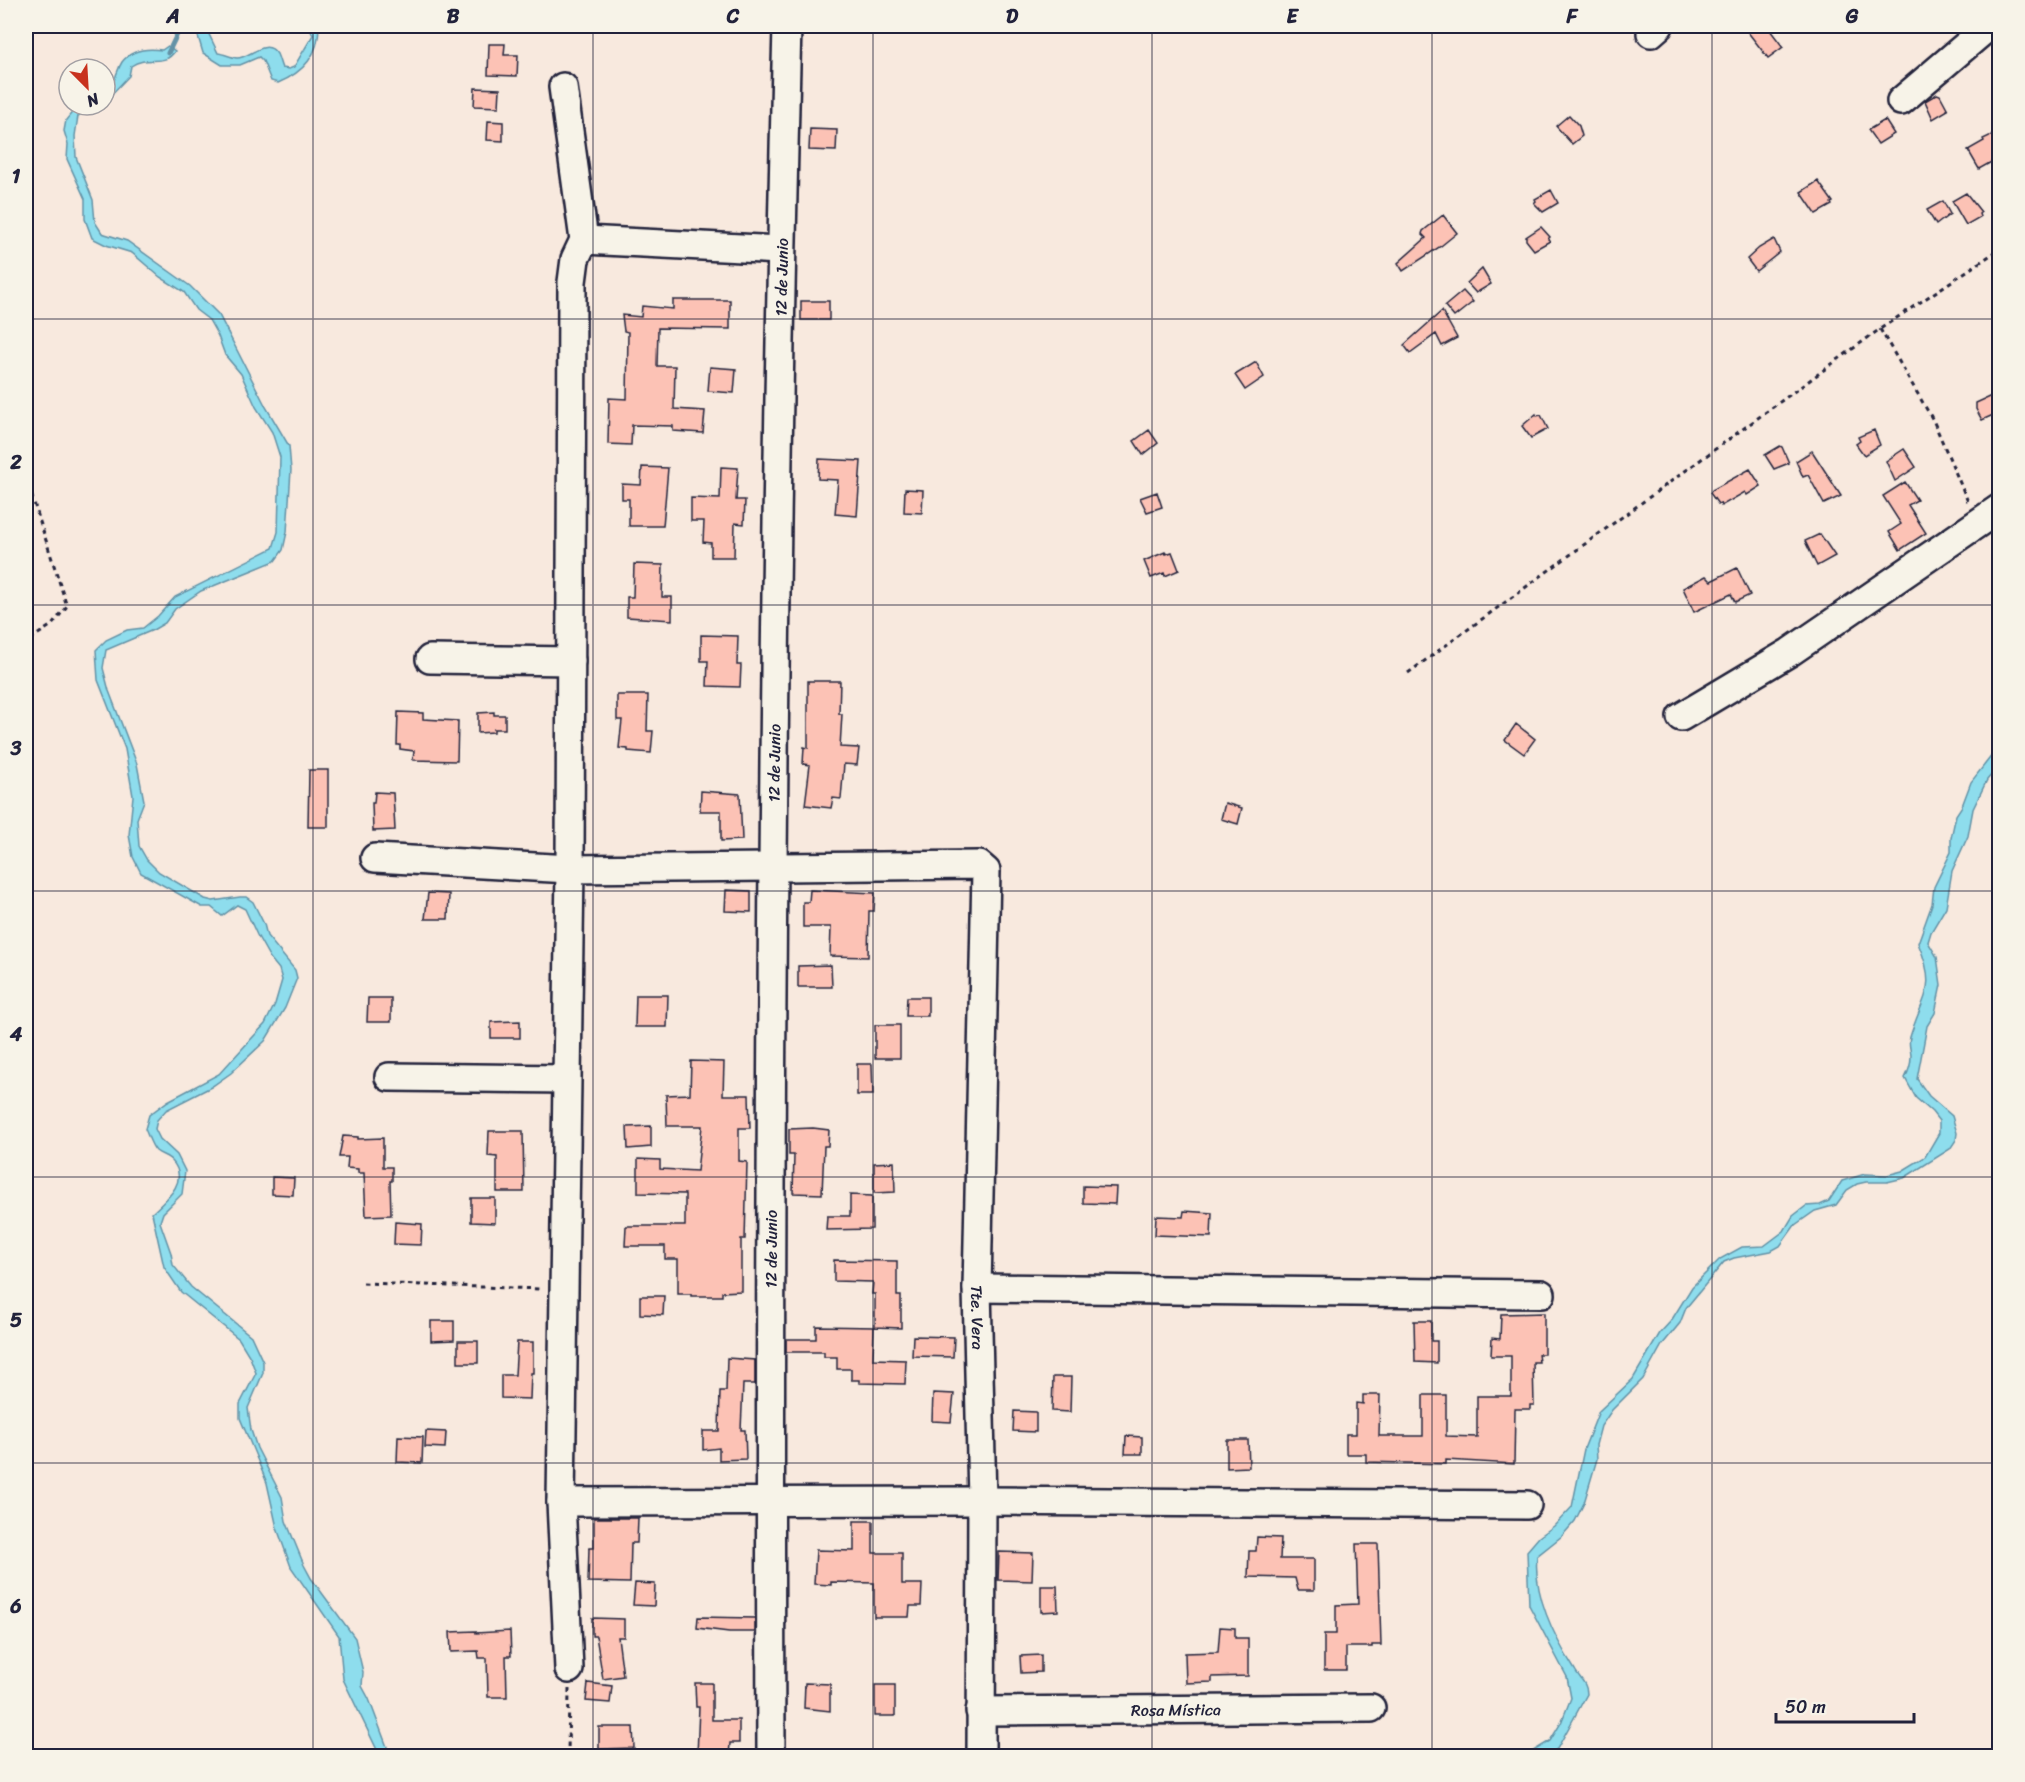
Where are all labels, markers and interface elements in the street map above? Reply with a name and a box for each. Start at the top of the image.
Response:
text: A [165,0,180,34]
text: B [447,0,460,34]
text: C [726,0,740,34]
text: D [1006,0,1019,34]
text: E [1286,0,1299,34]
text: F [1566,0,1579,34]
text: G [1845,0,1859,34]
north arrow [57,57,117,117]
text: N [81,84,105,116]
text: 1 [12,159,21,194]
street label: 12 de Junio [766,238,797,317]
text: 2 [9,445,22,480]
street label: 12 de Junio [759,724,789,802]
text: 3 [10,731,22,766]
text: 4 [9,1017,23,1052]
street label: 12 de Junio [756,1210,785,1288]
street label: Tte. Vera [962,1285,993,1350]
text: 5 [10,1303,22,1338]
text: 6 [9,1589,22,1624]
scale bar [1776,1686,1914,1724]
text: 50 m [1785,1691,1826,1723]
street label: Rosa Mística [1131,1695,1221,1724]

